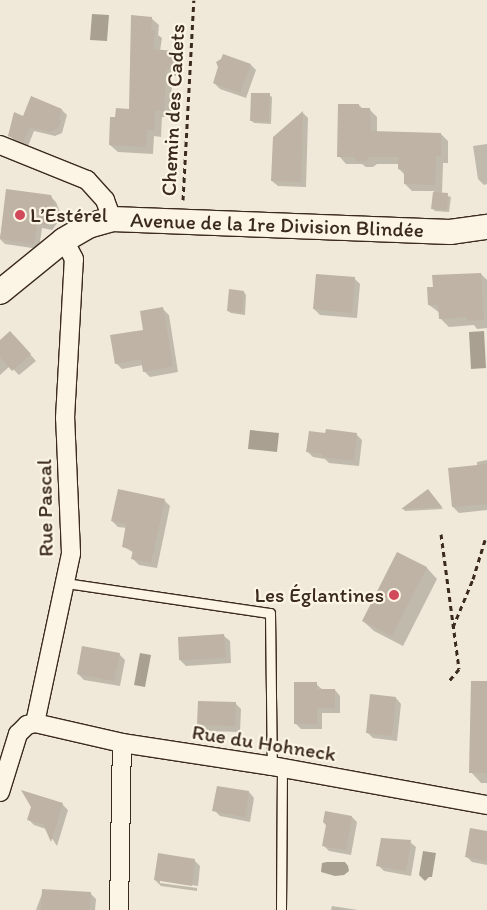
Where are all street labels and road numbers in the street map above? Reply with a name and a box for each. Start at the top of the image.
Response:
street label: Chemin des Cadets [156,23,190,197]
street label: Avenue de la 1re Division Blindée [129,207,425,243]
street label: Rue Pascal [32,460,58,556]
street label: Rue du Hohneck [190,719,338,767]

